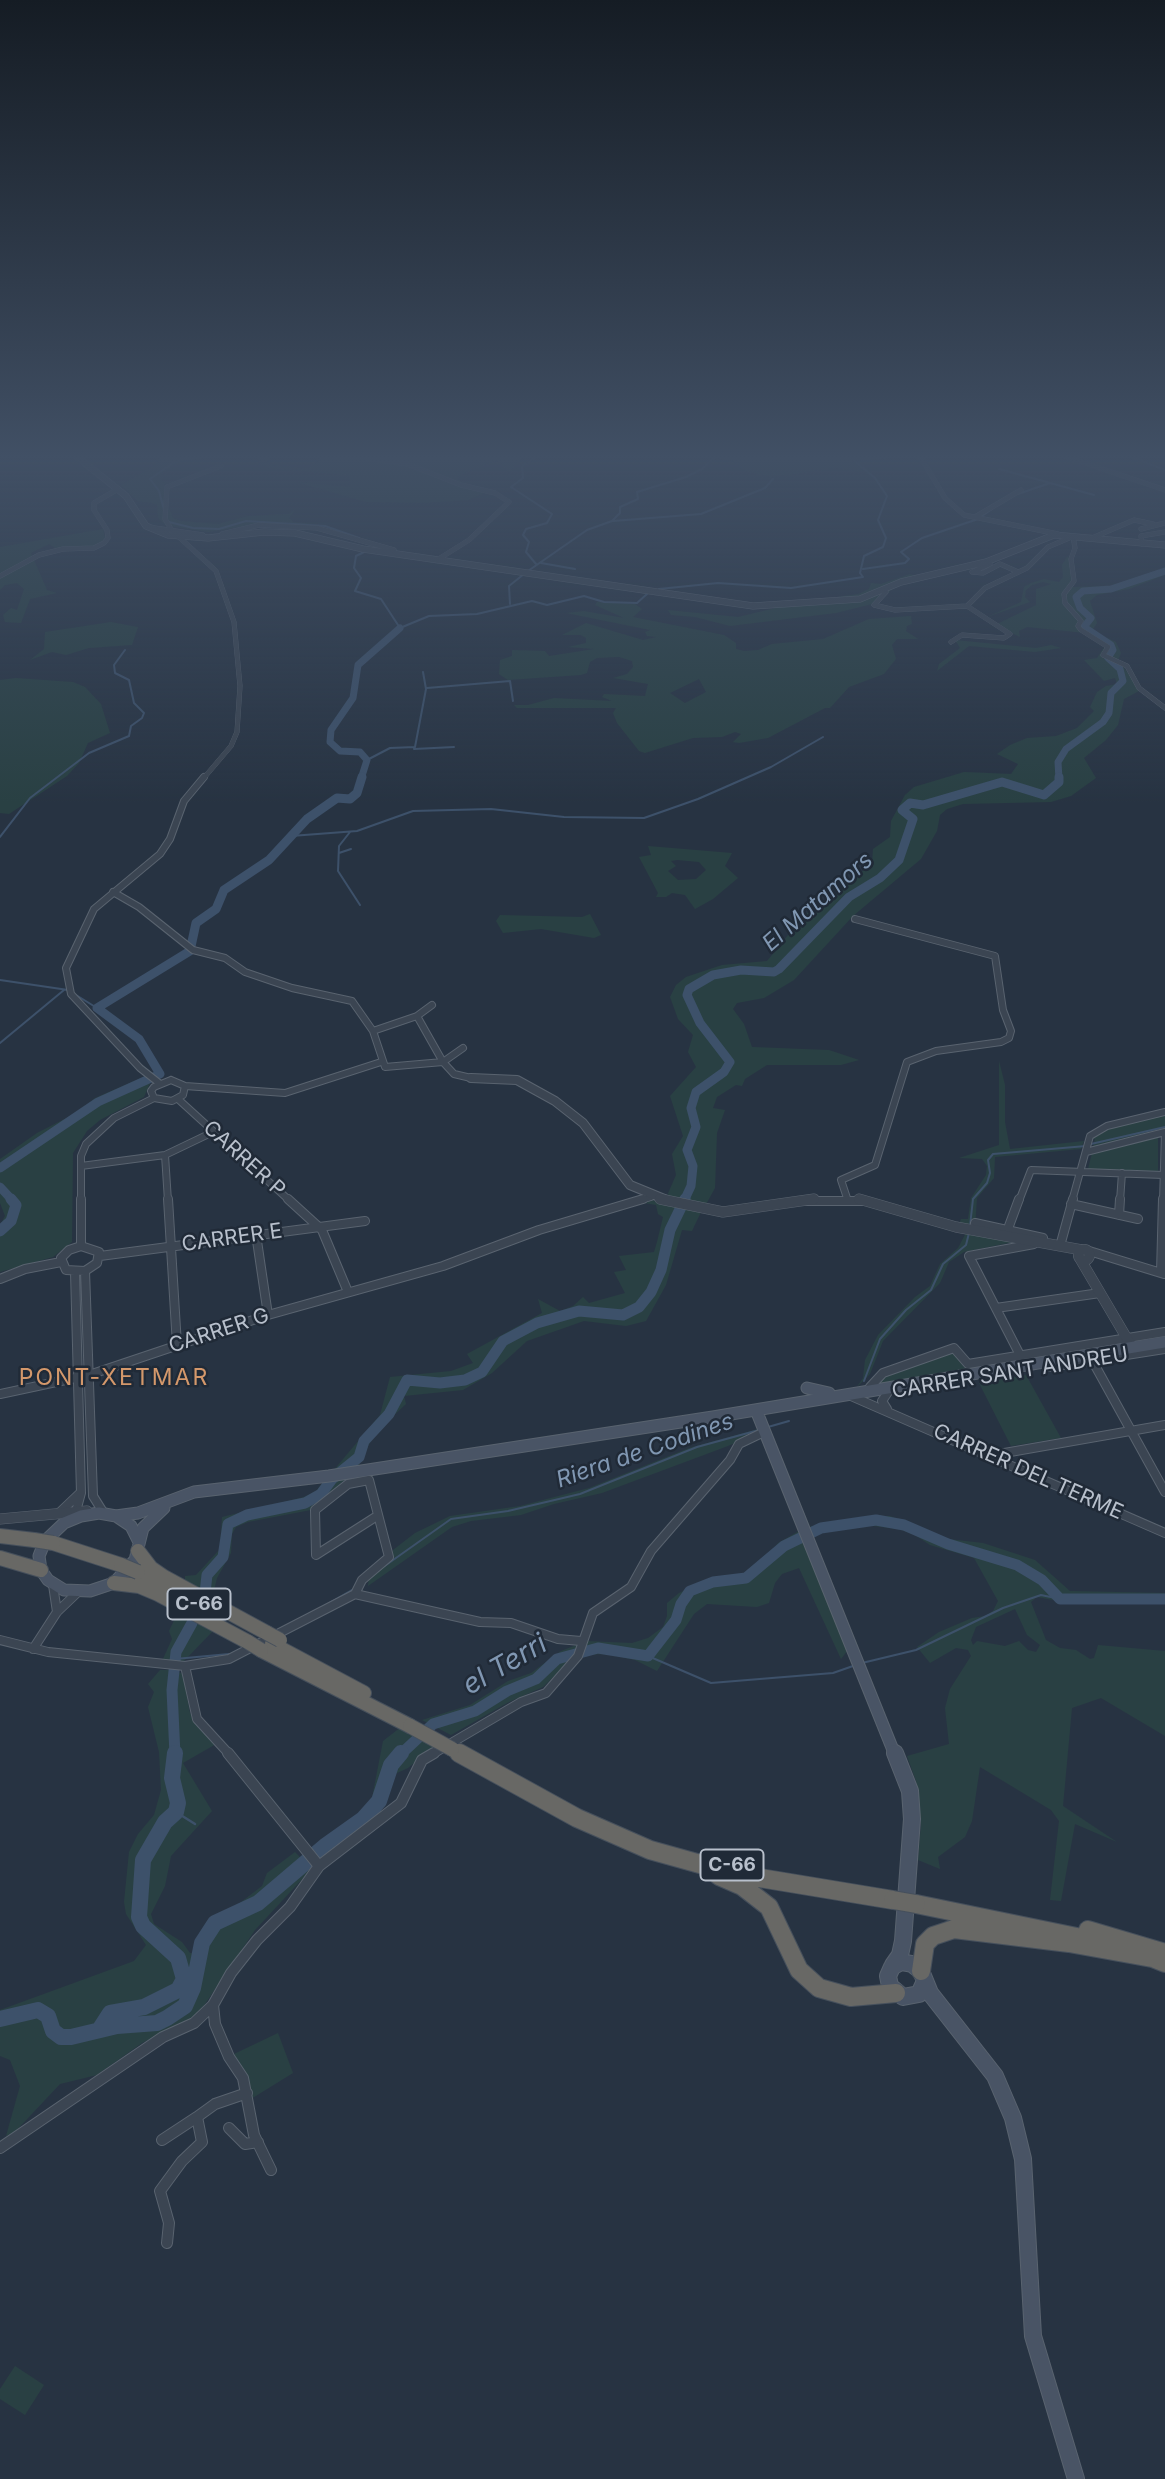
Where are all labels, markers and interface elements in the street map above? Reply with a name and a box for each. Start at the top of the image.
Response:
water label: El Matamors [757,847,879,957]
street label: CARRER P [198,1116,290,1202]
street label: CARRER E [180,1218,284,1258]
street label: CARRER G [166,1303,272,1359]
street label: CARRER SANT ANDREU [890,1342,1130,1404]
district label: PONT-XETMAR [20,1364,208,1392]
water label: Riera de Codines [553,1408,737,1494]
street label: CARRER DEL TERME [929,1419,1127,1525]
road number: C-66 [168,1588,230,1620]
water label: el Terri [457,1628,553,1702]
road number: C-66 [700,1850,764,1881]

